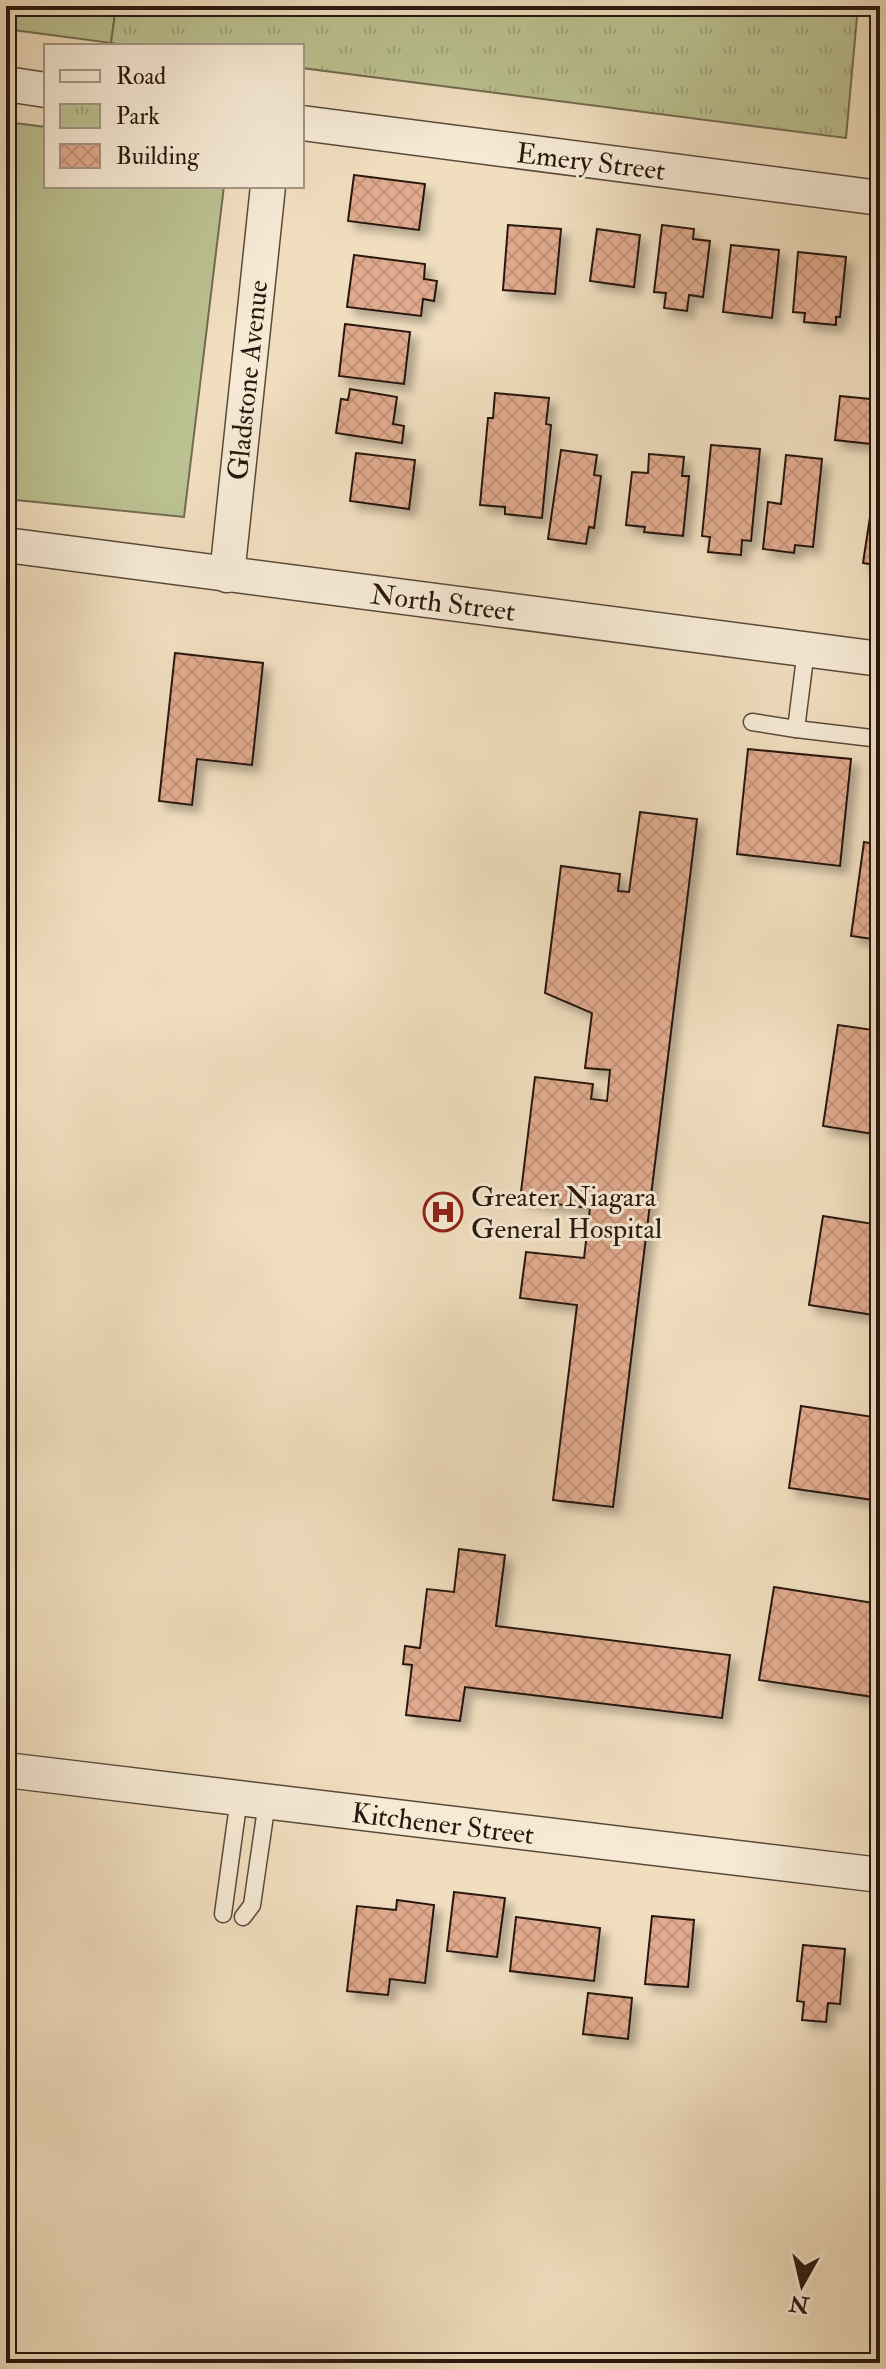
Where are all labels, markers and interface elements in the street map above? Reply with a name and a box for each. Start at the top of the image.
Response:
legend [44,44,304,188]
text: Road [116,61,166,92]
text: Park [116,101,160,132]
street label: Emery Street [514,136,667,189]
text: Building [116,141,200,172]
street label: Gladstone Avenue [221,278,276,482]
street label: North Street [368,577,517,630]
place label: Greater Niagara General Hospital [471,1180,662,1247]
hospital icon: Greater Niagara General Hospital [422,1191,464,1233]
street label: Kitchener Street [350,1796,536,1853]
north arrow [762,2245,842,2325]
text: N [787,2289,812,2319]

